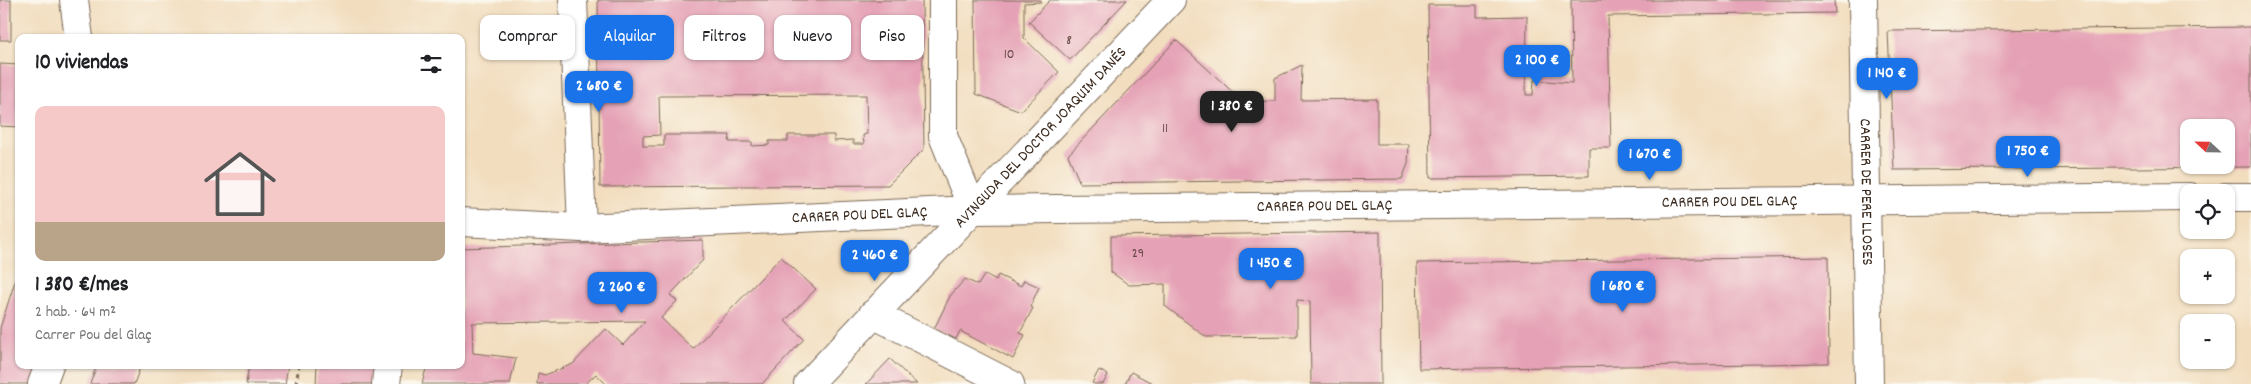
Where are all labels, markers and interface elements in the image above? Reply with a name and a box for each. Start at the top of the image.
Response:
chip: Comprar [480,15,575,60]
chip: Alquilar [585,15,674,60]
chip: Filtros [684,15,764,60]
chip: Nuevo [774,15,851,60]
chip: Piso [861,15,924,60]
house number: 8 [1066,31,1072,51]
street label: AVINGUDA DEL DOCTOR JOAQUIM DANÉS [949,42,1132,234]
pin: 2 100 € [1491,44,1583,87]
house number: 10 [1004,45,1014,65]
text: 10 viviendas [35,49,129,79]
text: 2 100 € [1515,49,1559,72]
icon: filters [417,50,445,78]
pin: 1 140 € [1841,58,1933,100]
text: 1 140 € [1868,62,1906,85]
pin: 2 680 € [553,70,645,113]
text: 2 680 € [576,75,622,98]
pin: 1 380 € [1186,90,1278,133]
text: 1 380 € [1211,95,1253,118]
street label: CARRER DE PERE LLOSES [1853,118,1879,266]
house number: 11 [1162,119,1168,139]
north arrow [2180,119,2235,174]
map controls [2180,119,2235,369]
pin: 1 750 € [1982,136,2074,178]
pin: 1 670 € [1604,138,1696,181]
icon: home [195,139,285,229]
text: 1 750 € [2007,140,2049,163]
text: 1 670 € [1629,143,1671,166]
button: locate [2180,184,2235,239]
street label: CARRER POU DEL GLAÇ [1662,190,1798,214]
street label: CARRER POU DEL GLAÇ [1257,194,1393,218]
street label: CARRER POU DEL GLAÇ [791,201,928,230]
pin: 2 460 € [829,240,921,282]
text: 2 460 € [852,244,898,267]
house number: 29 [1132,244,1144,264]
pin: 1 450 € [1225,248,1317,290]
button: + [2180,249,2235,304]
text: 1 450 € [1250,252,1292,275]
pin: 1 680 € [1577,270,1669,313]
text: 1 380 €/mes [35,271,129,301]
pin: 2 260 € [576,272,668,314]
text: 1 680 € [1602,275,1644,298]
text: 2 260 € [599,276,645,299]
text: 2 hab. · 64 m² [35,301,116,324]
button: − [2180,314,2235,369]
text: Carrer Pou del Glaç [35,324,152,347]

